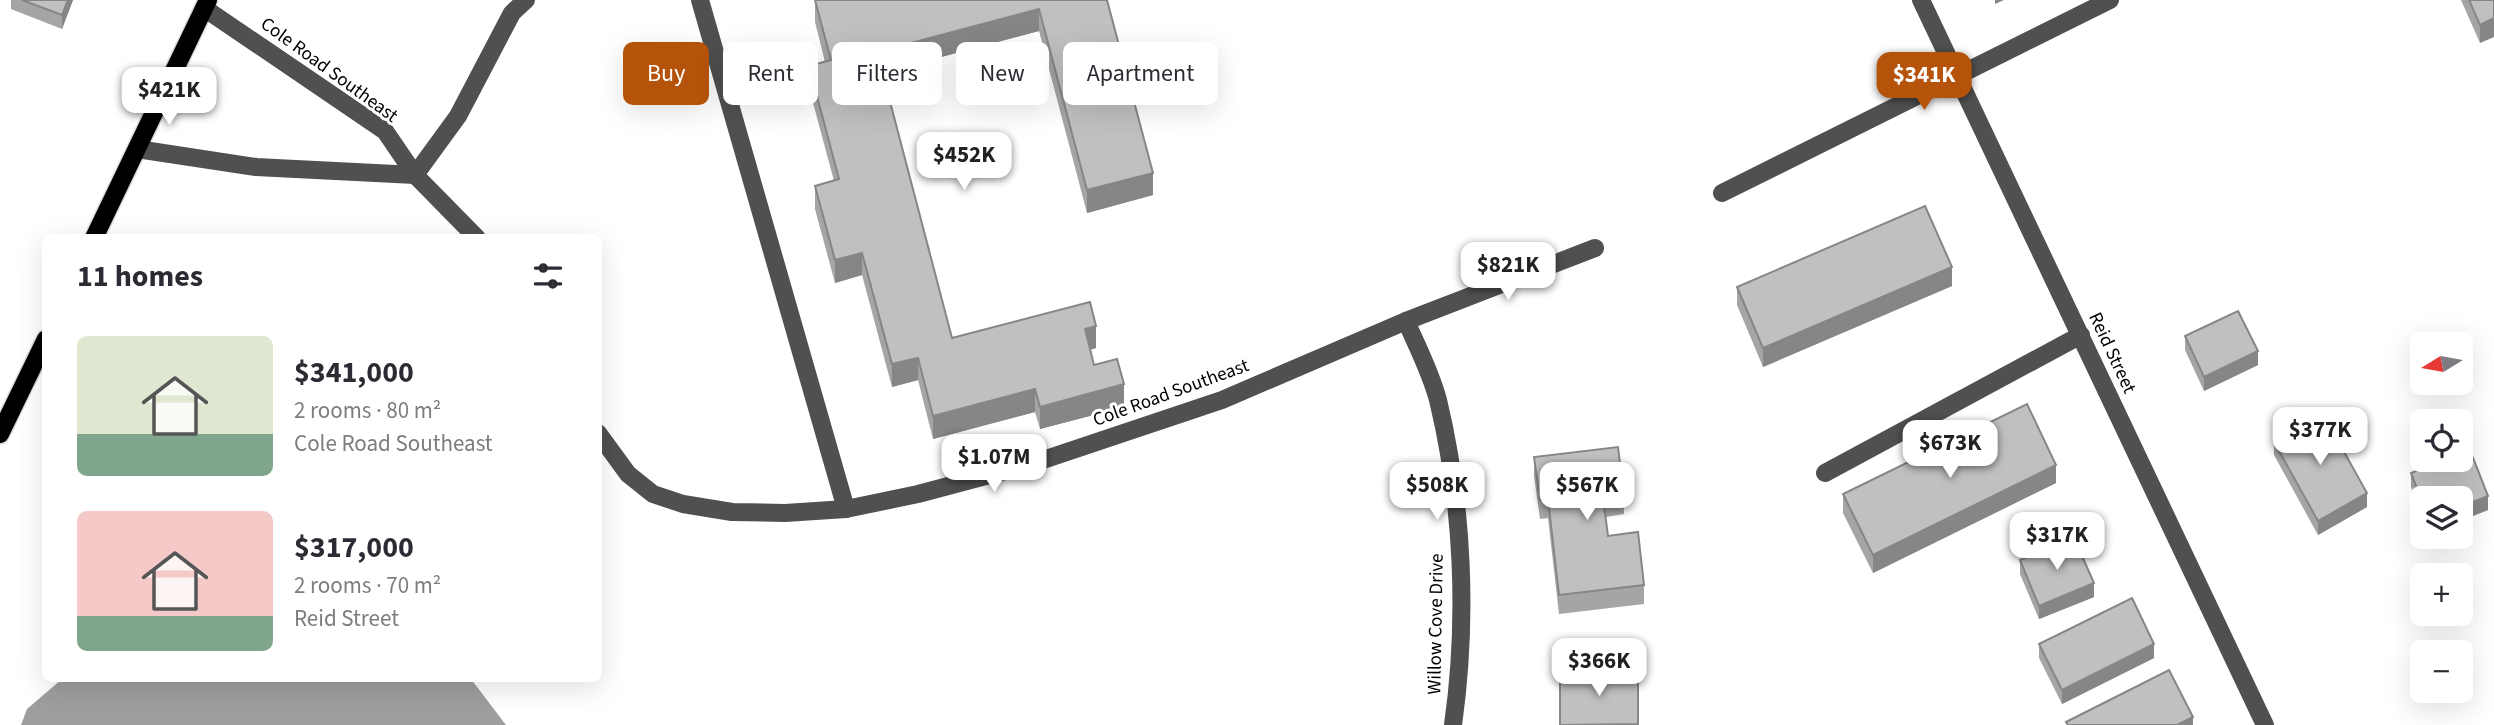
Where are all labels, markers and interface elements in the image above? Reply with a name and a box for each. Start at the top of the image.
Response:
street label: Cole Road Southeast [255,11,404,129]
chip: Buy [623,42,709,105]
chip: Rent [723,42,818,105]
chip: Filters [832,42,942,105]
chip: New [956,42,1049,105]
chip: Apartment [1063,42,1218,105]
pin: $341K [1875,52,1973,112]
text: $341K [1893,58,1955,91]
pin: $421K [120,68,218,127]
text: $421K [138,73,200,106]
pin: $452K [915,132,1013,192]
text: $452K [933,138,995,171]
pin: $821K [1459,243,1557,302]
text: $821K [1477,248,1539,281]
text: 11 homes [77,255,203,298]
icon: filters [529,257,567,295]
street label: Reid Street [2081,308,2143,398]
north arrow [2410,332,2473,396]
map controls [2410,332,2473,703]
text: $341,000 [294,351,414,394]
street label: Cole Road Southeast [1089,352,1253,434]
icon: home [133,364,217,448]
text: 2 rooms · 80 m² [294,394,441,427]
pin: $377K [2271,407,2369,467]
button: locate [2410,409,2473,472]
text: $377K [2289,413,2351,446]
pin: $673K [1901,420,1999,480]
text: $673K [1919,426,1981,459]
text: Cole Road Southeast [294,427,493,460]
pin: $1.07M [937,434,1051,494]
text: $1.07M [957,440,1031,473]
pin: $508K [1388,462,1486,522]
pin: $567K [1538,462,1636,522]
text: $508K [1406,468,1468,501]
text: $567K [1556,468,1618,501]
button: layers [2410,486,2473,549]
pin: $317K [2008,512,2106,572]
text: $317K [2026,518,2088,551]
text: $317,000 [294,526,414,569]
icon: home [133,539,217,623]
street label: Willow Cove Drive [1421,553,1451,695]
button: + [2410,563,2473,626]
text: 2 rooms · 70 m² [294,569,441,602]
text: Reid Street [294,602,399,635]
pin: $366K [1550,638,1648,698]
button: − [2410,640,2473,703]
text: $366K [1568,644,1630,677]

